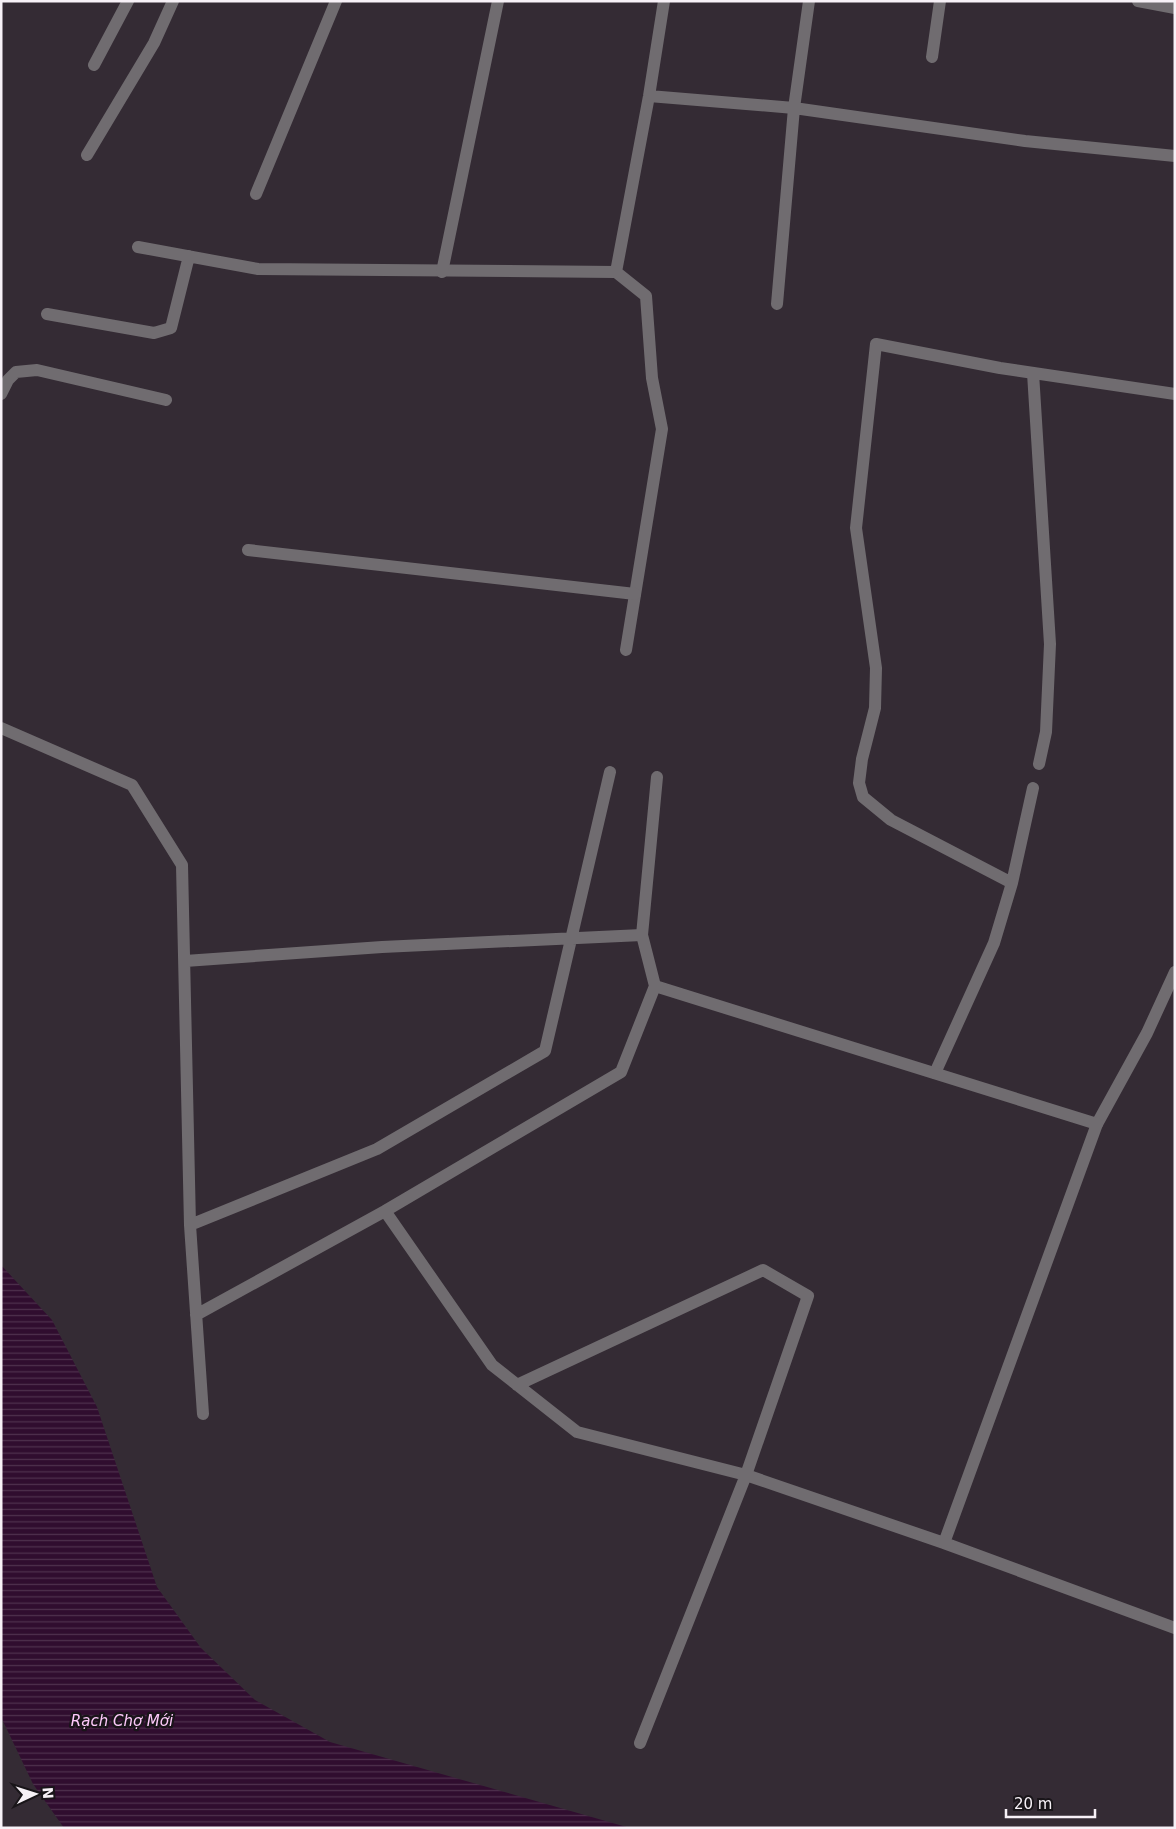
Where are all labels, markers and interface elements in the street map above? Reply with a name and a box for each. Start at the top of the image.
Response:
water label: Rạch Chợ Mới [71,1712,174,1730]
north arrow [10,1769,60,1819]
scale bar [1006,1786,1095,1818]
text: N [40,1787,56,1799]
text: 20 m [1014,1795,1052,1813]

